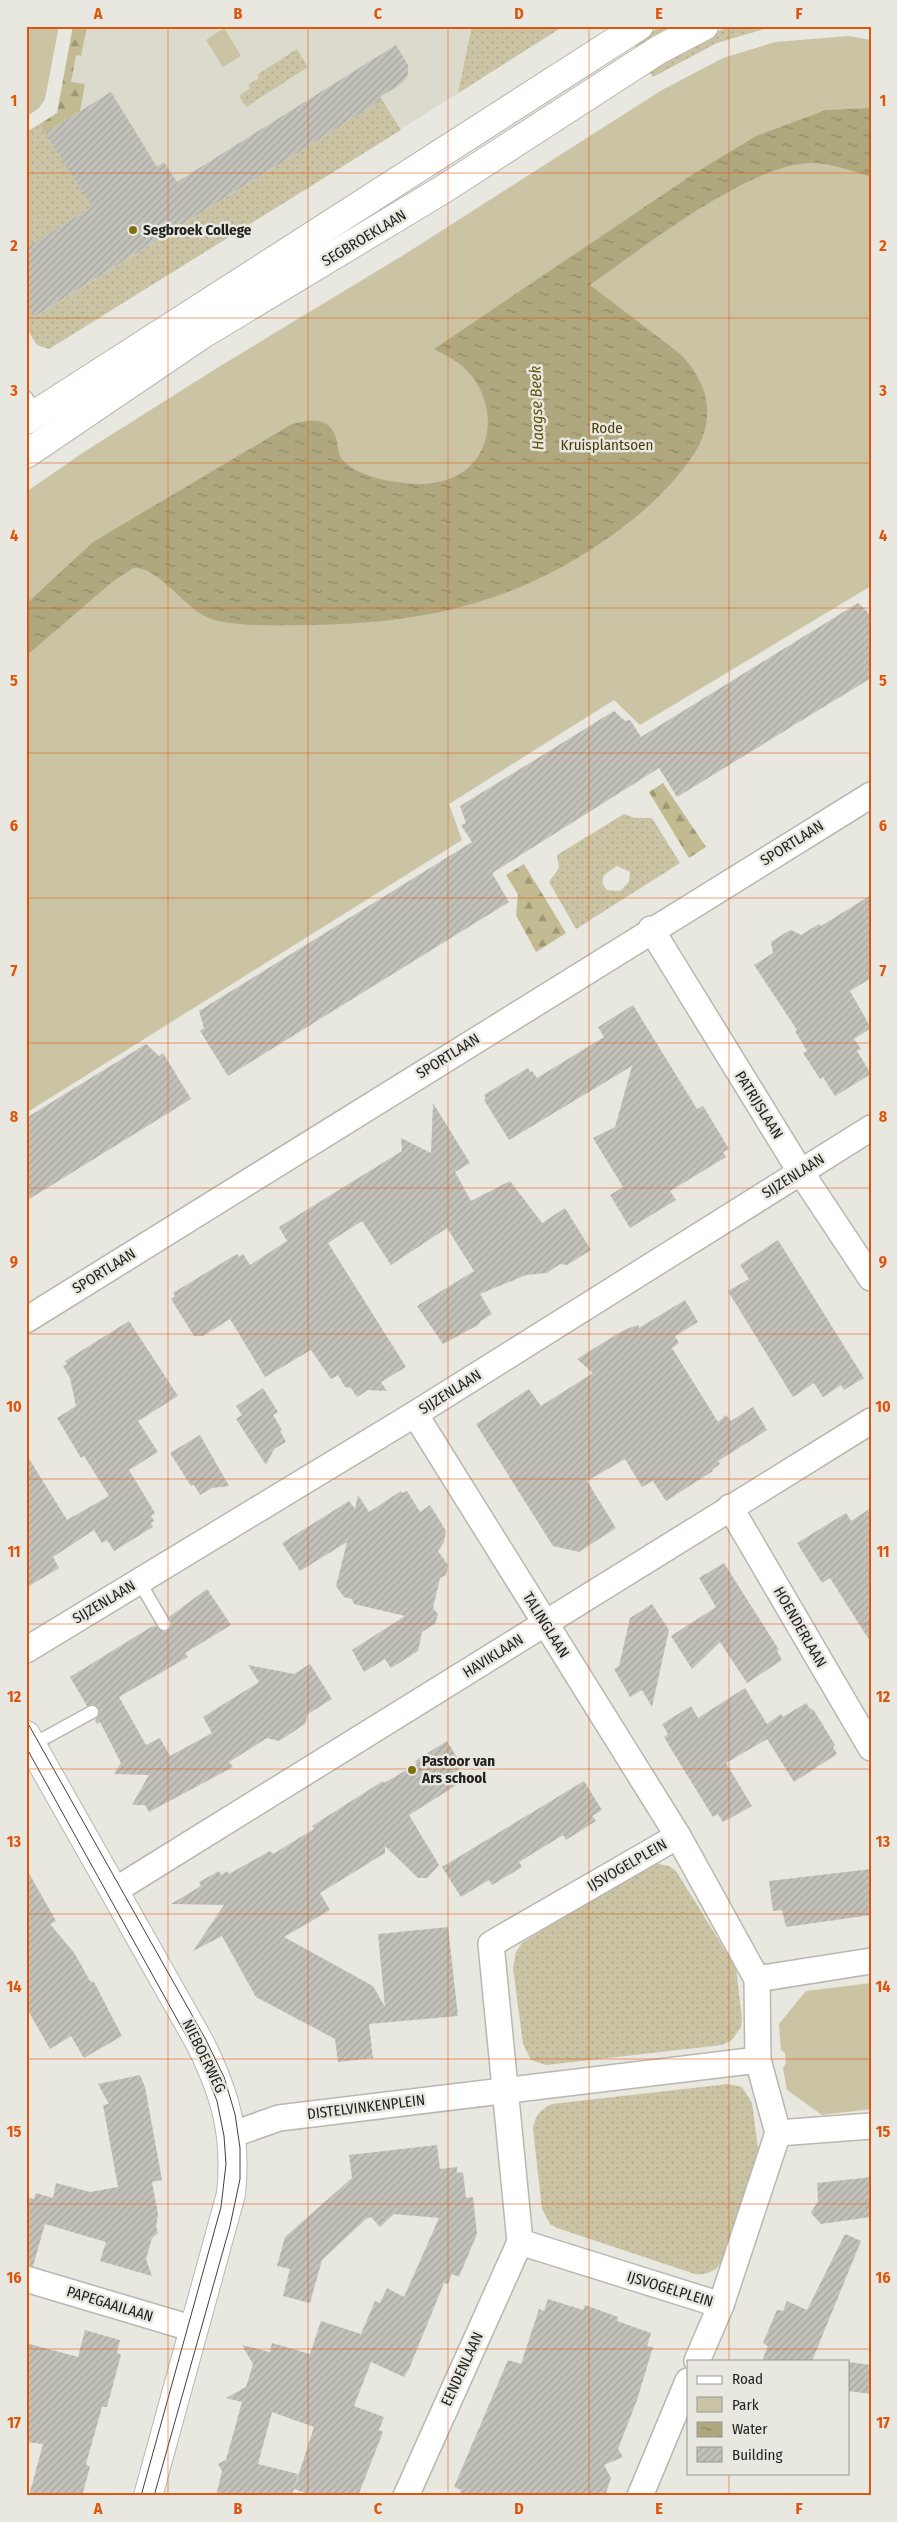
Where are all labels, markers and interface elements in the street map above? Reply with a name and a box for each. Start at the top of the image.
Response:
text: A [93,4,103,23]
text: B [234,4,243,23]
text: C [374,4,383,23]
text: D [514,4,524,23]
text: E [655,4,663,23]
text: F [795,4,803,23]
text: 1 [11,91,17,110]
text: 1 [880,91,886,110]
street label: SEGBROEKLAAN [319,206,409,270]
place label: Segbroek College [143,221,252,239]
marker: Segbroek College [127,224,139,236]
text: 2 [9,236,18,255]
text: 2 [878,236,887,255]
water label: Haagse Beek [526,365,547,451]
text: 3 [9,381,18,400]
text: 3 [878,381,887,400]
park label: Rode Kruisplantsoen [561,419,653,454]
text: 4 [10,526,18,545]
text: 4 [879,526,887,545]
text: 5 [10,671,18,690]
text: 5 [879,671,887,690]
text: 6 [10,816,18,835]
text: 6 [879,816,887,835]
street label: SPORTLAAN [757,817,827,869]
text: 7 [11,961,18,980]
text: 7 [880,961,887,980]
street label: SPORTLAAN [413,1030,483,1082]
street label: PATRIJSLAAN [731,1068,787,1142]
text: 8 [10,1107,19,1126]
text: 8 [879,1107,888,1126]
street label: SIJZENLAAN [758,1150,828,1202]
street label: SPORTLAAN [69,1245,139,1297]
text: 9 [10,1252,18,1271]
text: 9 [879,1252,887,1271]
street label: SIJZENLAAN [415,1366,485,1418]
text: 10 [6,1397,22,1416]
text: 10 [875,1397,891,1416]
text: 11 [7,1542,21,1561]
text: 11 [876,1542,890,1561]
street label: SIJZENLAAN [69,1576,139,1628]
street label: HOENDERLAAN [770,1583,830,1671]
street label: TALINGLAAN [519,1589,573,1661]
street label: HAVIKLAAN [459,1630,527,1682]
text: 12 [7,1687,22,1706]
text: 12 [876,1687,891,1706]
place label: Pastoor van Ars school [421,1752,495,1787]
marker: Pastoor van Ars school [406,1764,418,1776]
text: 13 [7,1832,22,1851]
text: 13 [876,1832,891,1851]
street label: IJSVOGELPLEIN [584,1835,670,1895]
text: 14 [7,1977,22,1996]
text: 14 [876,1977,891,1996]
street label: NIEBOERWEG [178,2016,230,2096]
street label: DISTELVINKENPLEIN [306,2091,426,2123]
text: 15 [7,2122,21,2141]
text: 15 [876,2122,890,2141]
street label: IJSVOGELPLEIN [625,2267,715,2311]
text: 16 [6,2268,22,2287]
text: 16 [875,2268,891,2287]
street label: PAPEGAAILAAN [65,2282,155,2326]
street label: EENDENLAAN [437,2329,487,2409]
legend [687,2360,850,2474]
text: Road [732,2370,763,2388]
text: Park [732,2396,759,2414]
text: 17 [7,2413,21,2432]
text: 17 [876,2413,890,2432]
text: Water [732,2420,768,2438]
text: Building [732,2446,783,2464]
text: A [93,2499,103,2518]
text: B [234,2499,243,2518]
text: C [374,2499,383,2518]
text: D [514,2499,524,2518]
text: E [655,2499,663,2518]
text: F [795,2499,803,2518]

